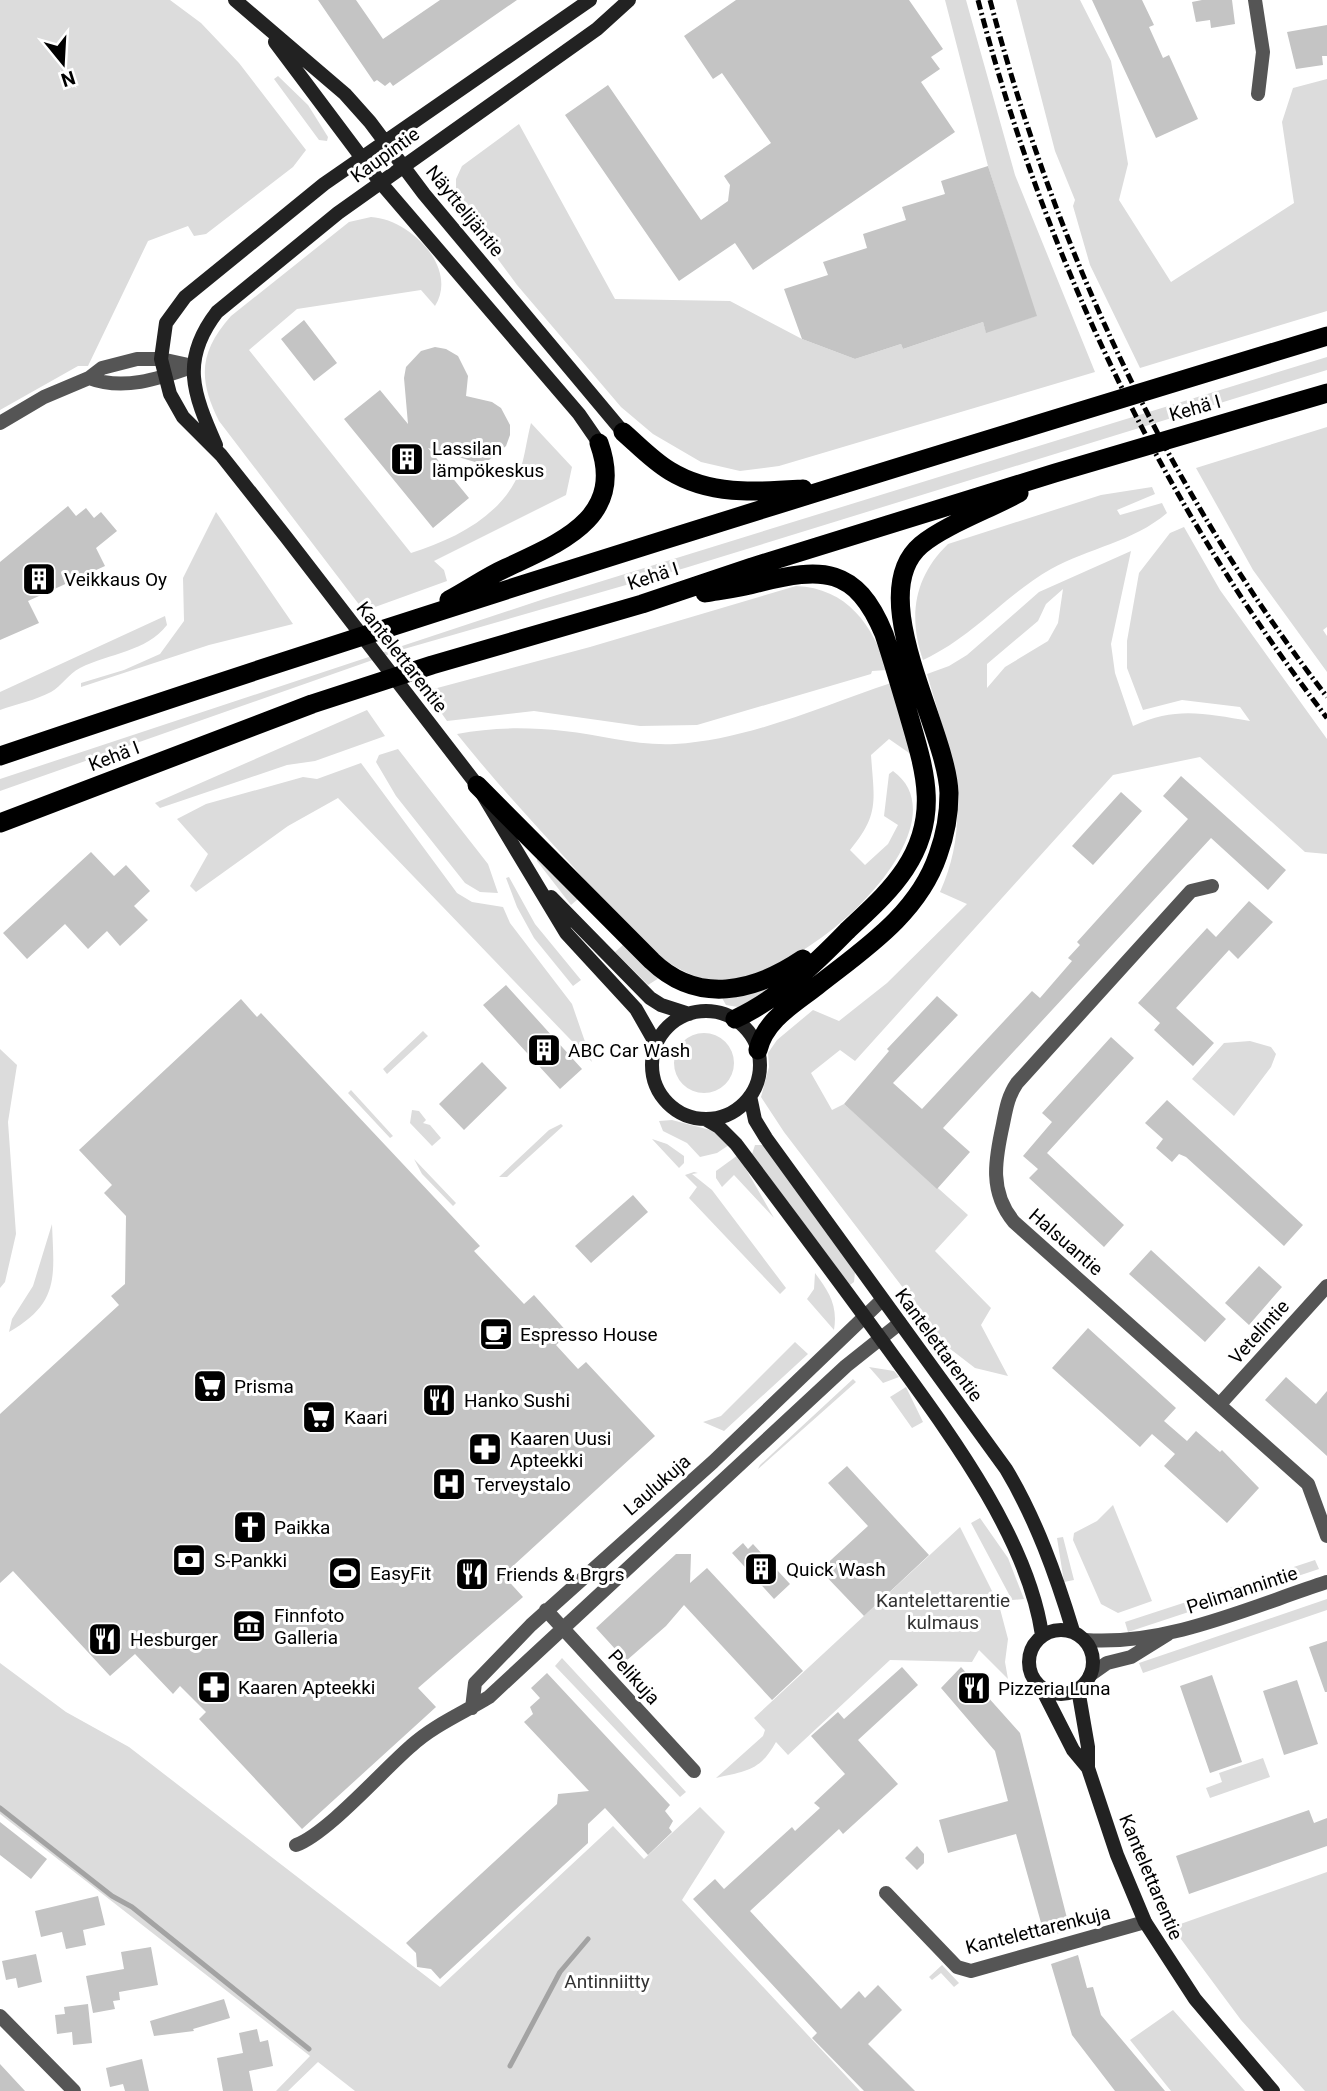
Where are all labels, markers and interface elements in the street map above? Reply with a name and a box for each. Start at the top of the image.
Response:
north arrow [28,28,98,98]
text: N [58,66,78,92]
street label: Kaupintie [346,122,424,188]
street label: Näyttelijäntie [421,161,509,261]
street label: Kehä I [1167,390,1223,426]
place label: Lassilan lämpökeskus [432,437,544,482]
building icon: Lassilan lämpökeskus [388,440,426,478]
street label: Kehä I [625,557,681,595]
building icon: Veikkaus Oy [20,560,58,598]
place label: Veikkaus Oy [64,568,167,591]
street label: Kantelettarentie [352,597,452,717]
street label: Kehä I [85,736,143,776]
building icon: ABC Car Wash [525,1031,563,1069]
place label: ABC Car Wash [568,1039,690,1062]
street label: Halsuantie [1024,1204,1108,1280]
street label: Kantelettarentie [890,1284,988,1406]
street label: Vetelintie [1224,1295,1294,1369]
cafe icon: Espresso House [477,1315,515,1353]
place label: Espresso House [520,1323,658,1346]
supermarket icon: Prisma [191,1367,229,1405]
place label: Prisma [234,1375,294,1398]
restaurant icon: Hanko Sushi [420,1381,458,1419]
place label: Hanko Sushi [464,1389,570,1412]
supermarket icon: Kaari [300,1398,338,1436]
place label: Kaari [344,1406,388,1429]
place label: Kaaren Uusi Apteekki [510,1427,611,1472]
pharmacy icon: Kaaren Uusi Apteekki [466,1430,504,1468]
street label: Laulukuja [619,1450,695,1520]
hospital icon: Terveystalo [430,1465,468,1503]
place label: Terveystalo [474,1473,571,1496]
church icon: Paikka [231,1508,269,1546]
place label: Paikka [274,1516,330,1539]
bank icon: S-Pankki [170,1541,208,1579]
place label: S-Pankki [214,1549,287,1572]
building icon: Quick Wash [742,1550,780,1588]
sports icon: EasyFit [326,1554,364,1592]
restaurant icon: Friends & Brgrs [453,1555,491,1593]
place label: Quick Wash [786,1558,886,1581]
street label: Pelimannintie [1184,1561,1300,1619]
place label: EasyFit [370,1562,431,1585]
place label: Friends & Brgrs [496,1563,625,1586]
park label: Kantelettarentie kulmaus [876,1589,1010,1634]
place label: Finnfoto Galleria [274,1604,344,1649]
museum icon: Finnfoto Galleria [230,1607,268,1645]
restaurant icon: Hesburger [86,1620,124,1658]
place label: Hesburger [130,1628,219,1651]
street label: Pelikuja [603,1645,665,1709]
pharmacy icon: Kaaren Apteekki [195,1668,233,1706]
restaurant icon: Pizzeria Luna [955,1669,993,1707]
place label: Kaaren Apteekki [238,1676,375,1699]
place label: Pizzeria Luna [998,1677,1111,1700]
street label: Kantelettarentie [1114,1811,1188,1943]
street label: Kantelettarenkuja [963,1901,1113,1959]
park label: Antinniitty [564,1970,650,1993]

